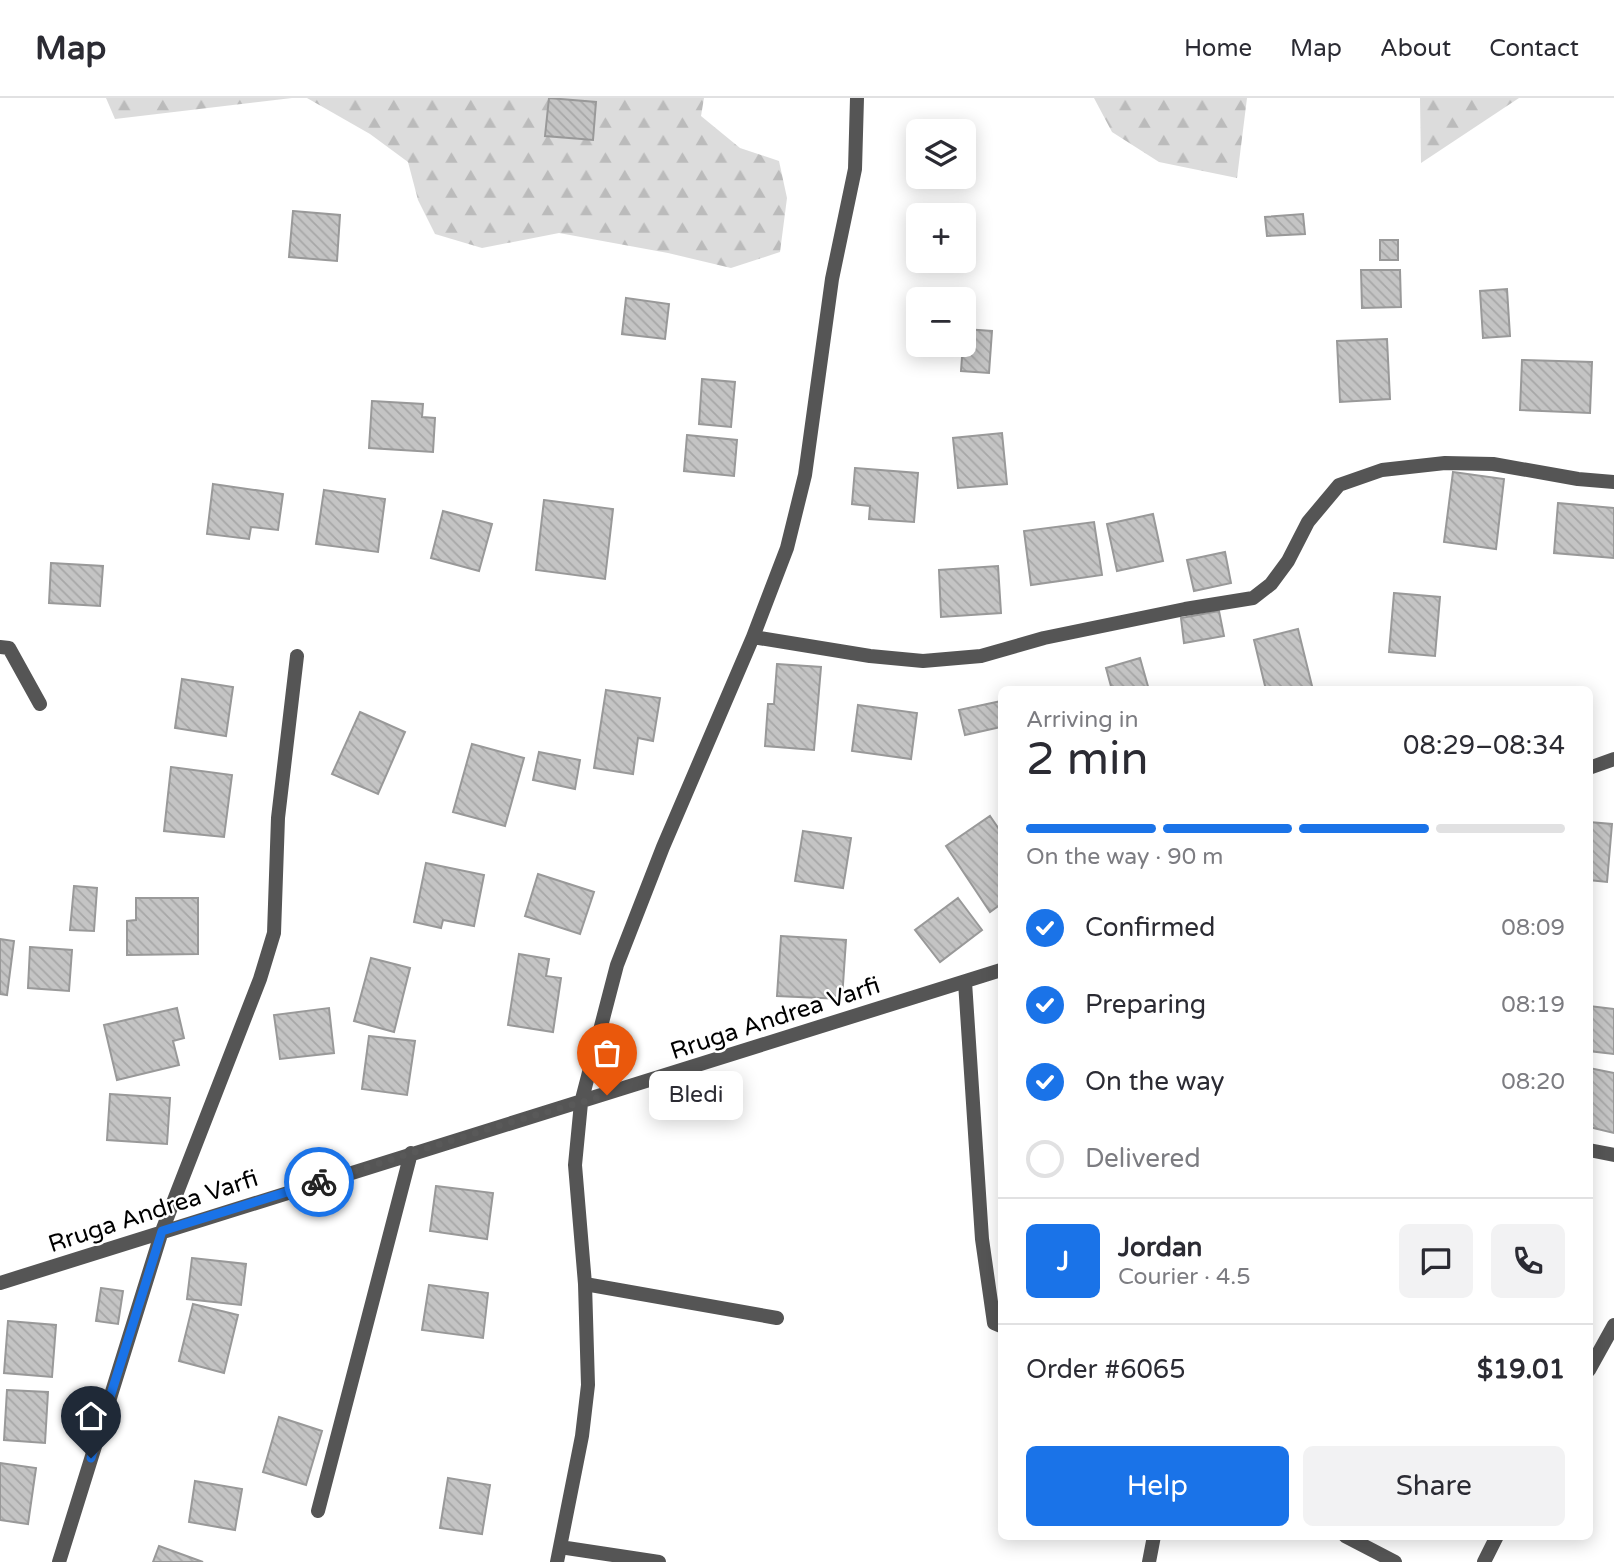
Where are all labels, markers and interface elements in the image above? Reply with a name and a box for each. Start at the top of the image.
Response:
text: Map [35,29,106,68]
text: Home [1184,34,1252,63]
text: Map [1290,34,1342,63]
text: About [1380,34,1451,63]
text: Contact [1489,34,1579,63]
map controls [906,119,976,357]
button: layers [906,119,976,189]
button: + [906,203,976,273]
button: − [906,287,976,357]
text: Arriving in [1026,706,1139,734]
text: 08:29–08:34 [1403,730,1565,761]
text: 2 min [1026,732,1149,787]
text: On the way · 90 m [1026,843,1223,871]
icon: check [1026,909,1064,947]
text: Confirmed [1085,912,1215,943]
text: 08:09 [1501,914,1565,942]
street label: Rruga Andrea Varfi [667,971,884,1066]
icon: check [1026,986,1064,1024]
text: Preparing [1085,989,1206,1020]
text: 08:19 [1501,991,1565,1019]
pin [577,1023,637,1095]
icon: bag [588,1034,626,1072]
icon: check [1026,1063,1064,1101]
text: On the way [1085,1066,1225,1097]
text: 08:20 [1501,1068,1565,1096]
callout: Bledi [649,1070,744,1119]
text: Bledi [669,1081,723,1109]
text: Delivered [1085,1143,1201,1174]
courier [284,1147,354,1217]
icon: bike [300,1163,338,1201]
street label: Rruga Andrea Varfi [45,1164,262,1259]
button: chat [1399,1224,1473,1298]
button: phone [1491,1224,1565,1298]
text: Jordan [1118,1232,1202,1263]
text: J [1057,1246,1069,1277]
text: Courier · 4.5 [1118,1263,1251,1291]
text: Order #6065 [1026,1354,1186,1385]
text: $19.01 [1477,1354,1565,1385]
pin [61,1386,121,1458]
icon: home [72,1397,110,1435]
button: Help [1026,1446,1289,1526]
button: Share [1303,1446,1565,1526]

